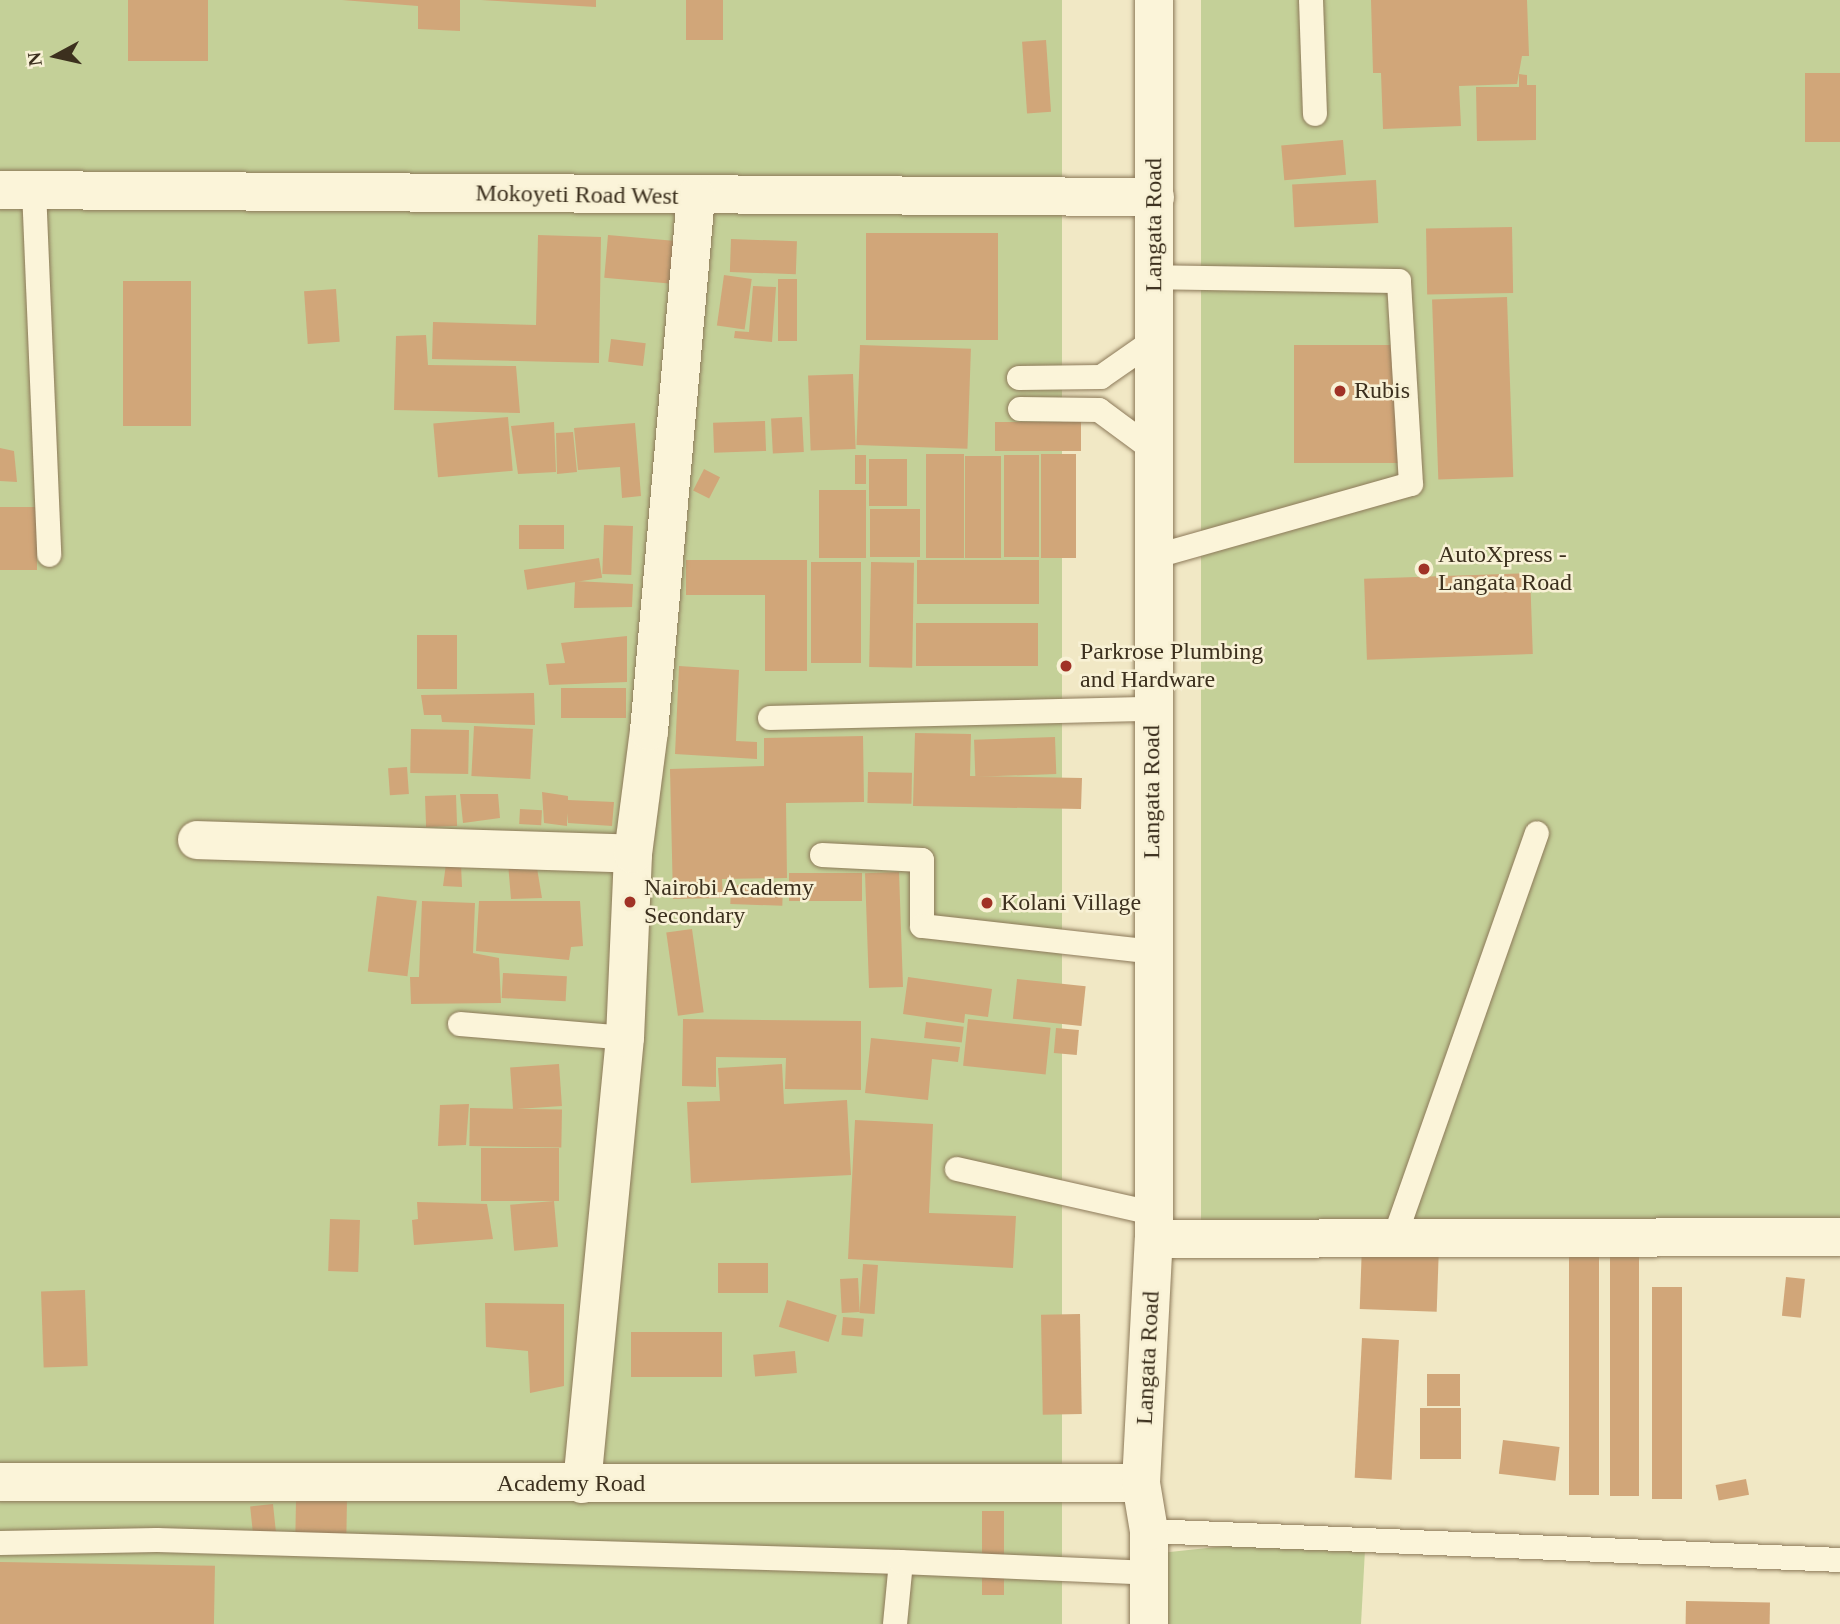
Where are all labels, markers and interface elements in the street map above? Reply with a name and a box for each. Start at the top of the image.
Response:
north arrow [21,21,91,91]
text: N [23,51,46,67]
street label: Langata Road [1140,158,1168,292]
street label: Mokoyeti Road West [475,179,679,211]
place label: Rubis [1354,377,1410,405]
marker: Rubis [1332,383,1348,399]
place label: AutoXpress - Langata Road [1438,541,1572,597]
marker: AutoXpress - Langata Road [1416,561,1432,577]
place label: Parkrose Plumbing and Hardware [1080,638,1263,694]
marker: Parkrose Plumbing and Hardware [1058,658,1074,674]
street label: Langata Road [1138,725,1166,859]
place label: Nairobi Academy Secondary [644,874,815,930]
place label: Kolani Village [1001,889,1142,917]
marker: Nairobi Academy Secondary [622,894,638,910]
marker: Kolani Village [979,895,995,911]
street label: Langata Road [1130,1290,1166,1426]
street label: Academy Road [497,1470,645,1498]

